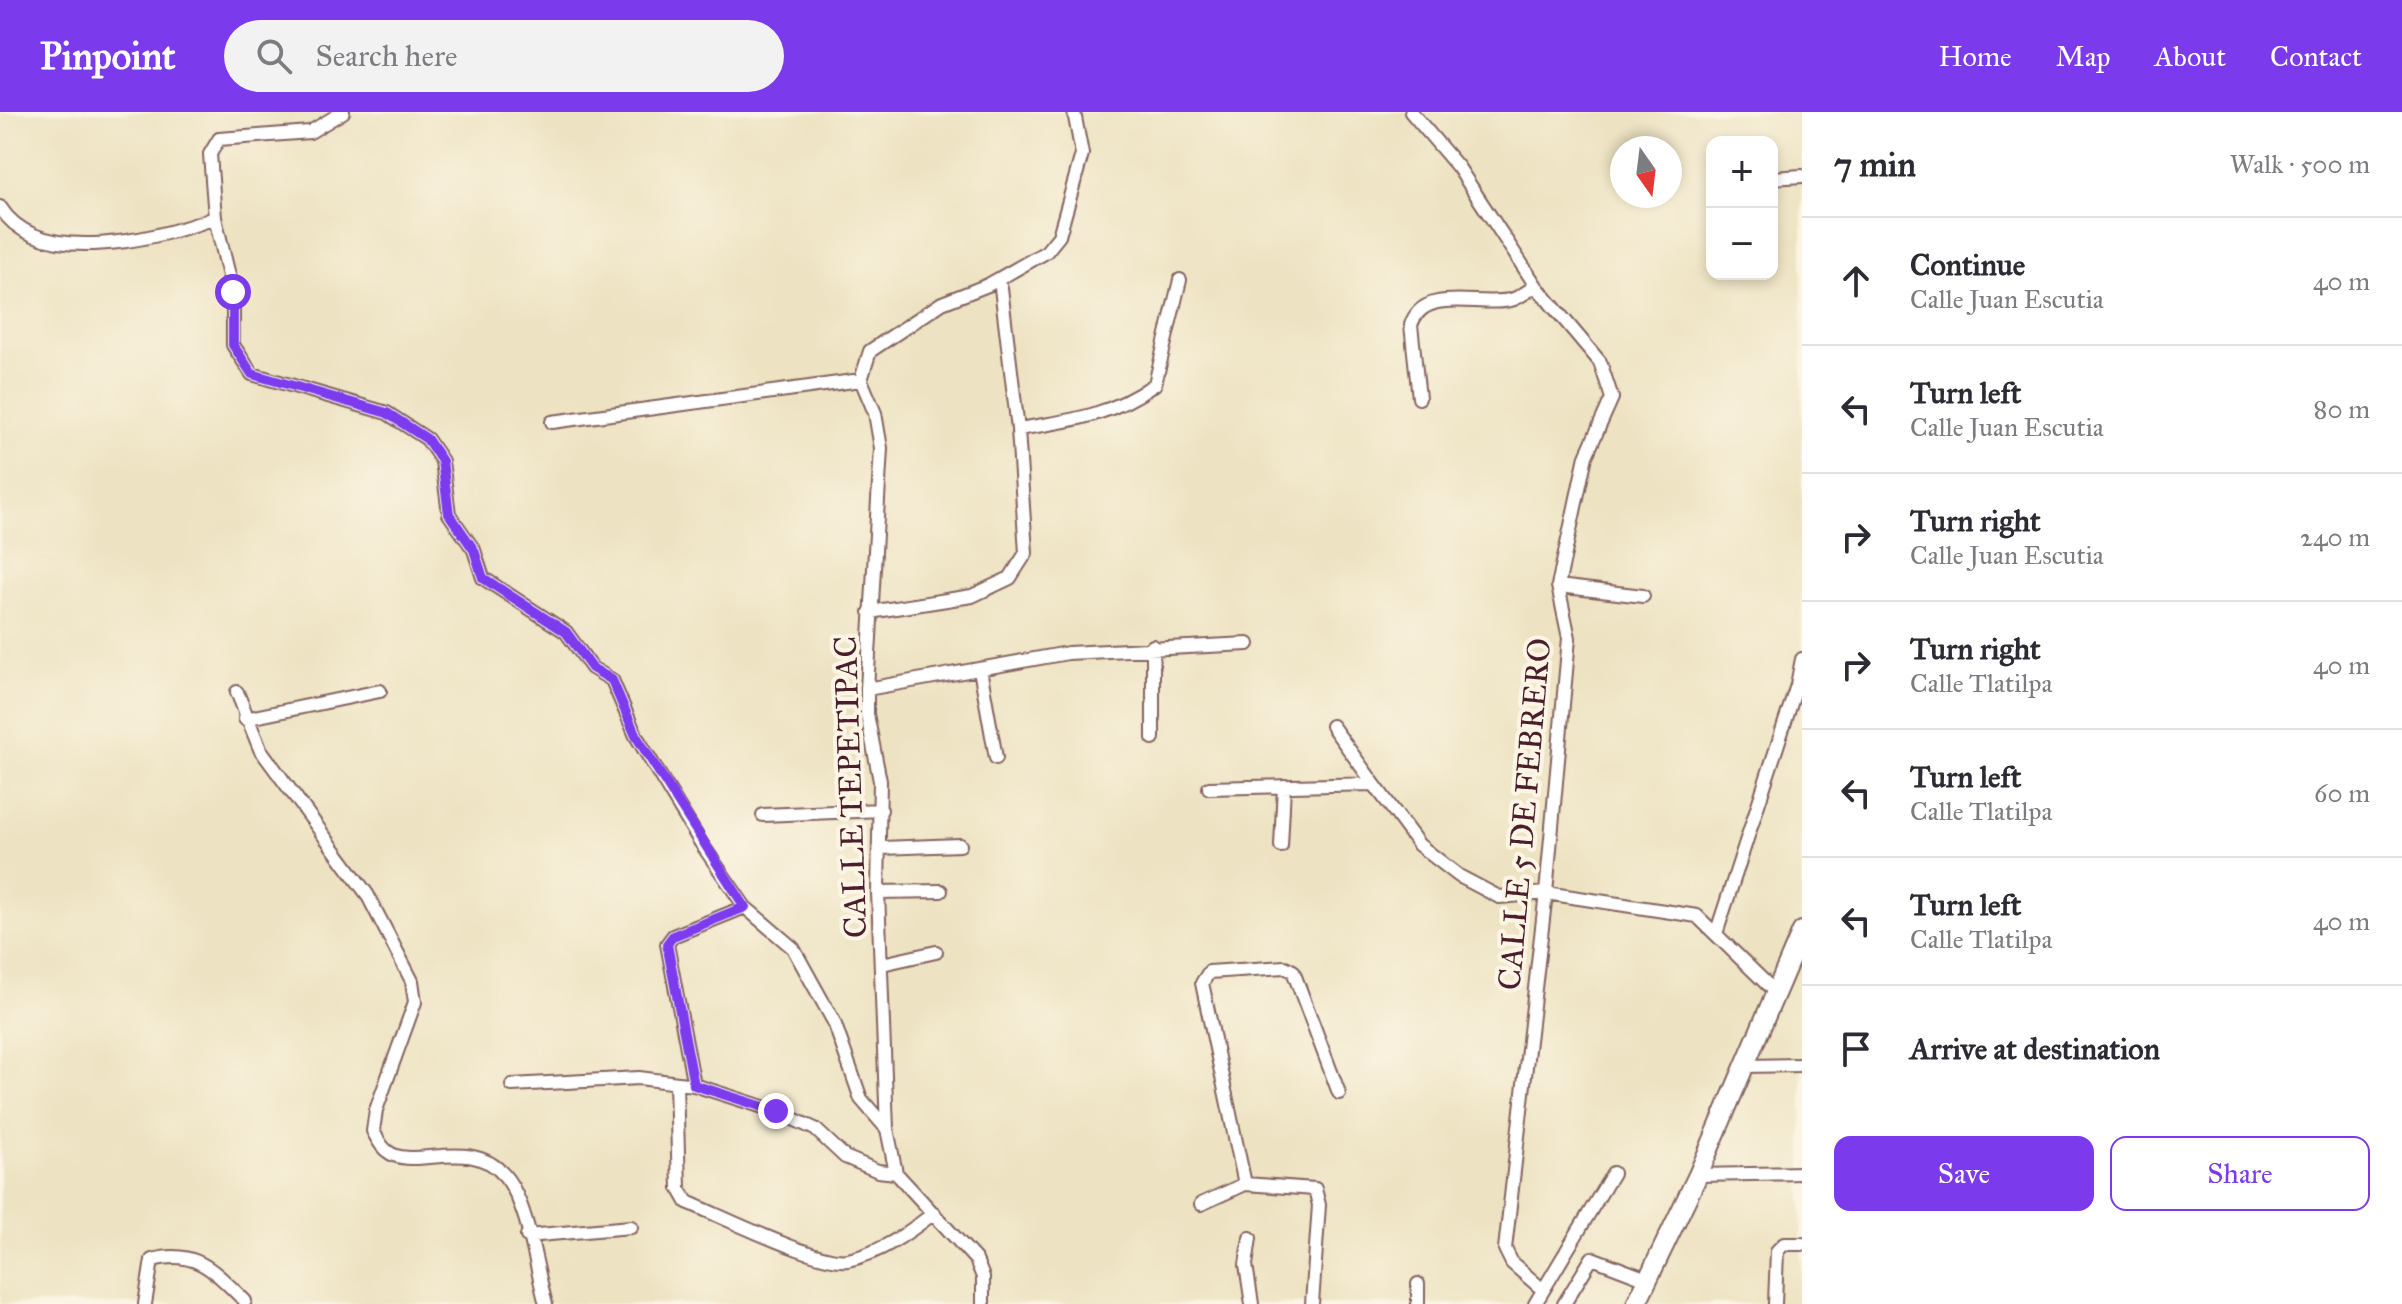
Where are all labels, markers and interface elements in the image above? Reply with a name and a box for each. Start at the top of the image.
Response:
search box [224,20,784,92]
text: Pinpoint [40,33,176,79]
icon: search [252,34,296,78]
text: Search here [316,38,457,74]
text: Home [1939,39,2012,74]
text: Map [2056,39,2110,74]
text: About [2154,39,2226,74]
text: Contact [2270,39,2362,74]
north arrow [1610,136,1682,208]
map controls [1706,136,1778,280]
button: + [1706,136,1778,208]
text: 7 min [1834,144,1916,185]
text: Walk · 500 m [2230,148,2370,180]
button: − [1706,208,1778,280]
text: Continue [1910,247,2025,283]
icon: ahead [1834,259,1878,303]
text: 40 m [2313,265,2370,297]
route start [215,274,251,310]
text: Calle Juan Escutia [1910,283,2104,315]
text: Turn left [1910,375,2021,411]
icon: left [1834,387,1878,431]
text: 80 m [2314,393,2370,425]
text: Calle Juan Escutia [1910,411,2104,443]
text: Turn right [1910,503,2041,539]
icon: right [1834,515,1878,559]
text: 240 m [2300,521,2370,553]
text: Calle Juan Escutia [1910,539,2104,571]
text: Turn right [1910,631,2041,667]
street label: CALLE TEPETIPAC [826,635,875,939]
street label: CALLE 5 DE FEBRERO [1490,636,1559,992]
icon: right [1834,643,1878,687]
text: 40 m [2313,649,2370,681]
text: Calle Tlatilpa [1910,667,2052,699]
text: Turn left [1910,759,2021,795]
icon: left [1834,771,1878,815]
text: 60 m [2314,777,2370,809]
text: Calle Tlatilpa [1910,795,2052,827]
text: Turn left [1910,887,2021,923]
icon: left [1834,899,1878,943]
text: 40 m [2313,905,2370,937]
text: Calle Tlatilpa [1910,923,2052,955]
icon: arrive [1834,1027,1878,1071]
text: Arrive at destination [1910,1031,2160,1067]
route end [758,1093,794,1129]
button: Save [1834,1136,2094,1211]
button: Share [2110,1136,2370,1211]

